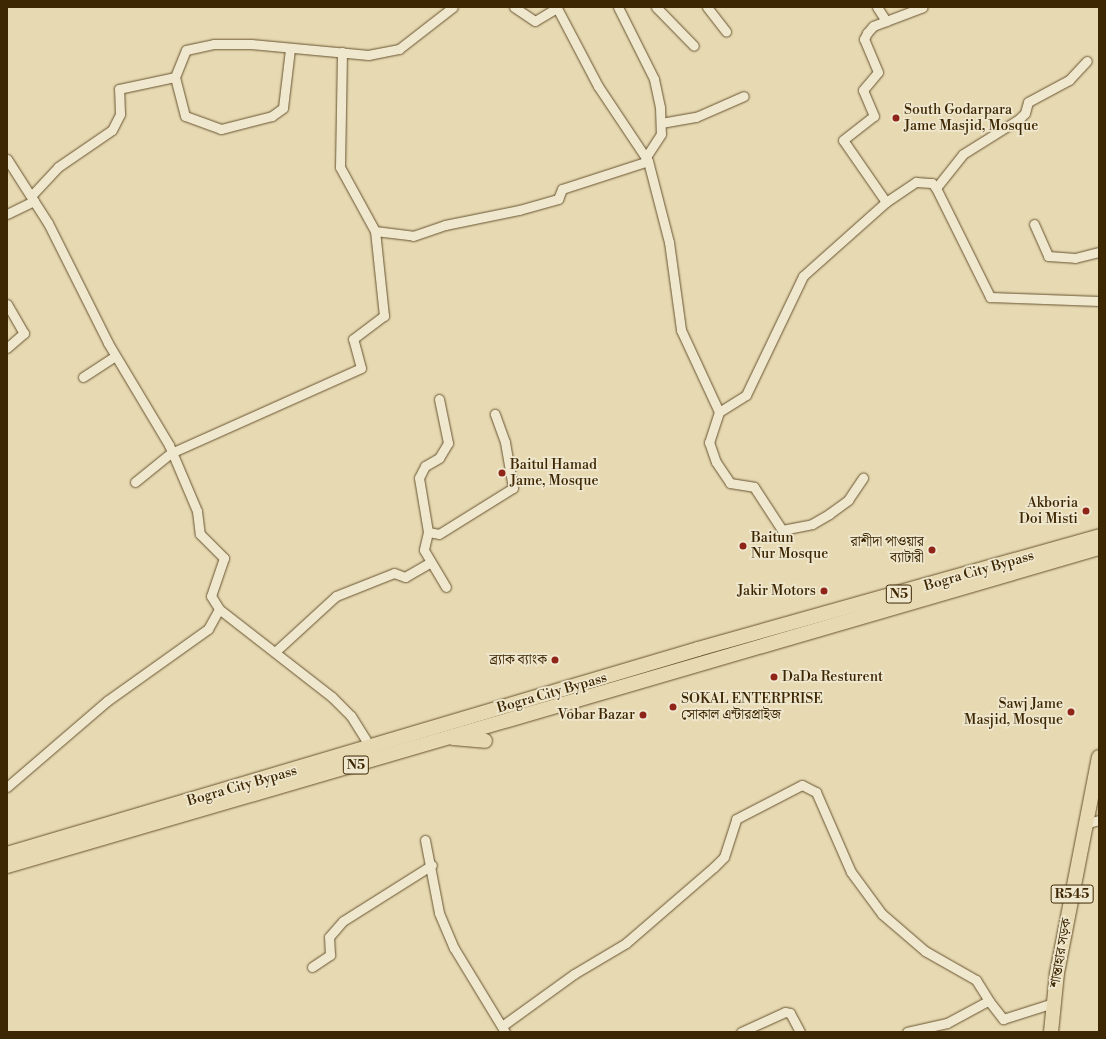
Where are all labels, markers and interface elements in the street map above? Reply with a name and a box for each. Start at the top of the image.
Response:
place label: South Godarpara Jame Masjid, Mosque [904,102,1038,134]
marker: South Godarpara Jame Masjid, Mosque [891,113,901,123]
place label: Baitul Hamad Jame, Mosque [510,457,599,490]
marker: Baitul Hamad Jame, Mosque [497,468,507,478]
place label: Akboria Doi Misti [1019,495,1078,528]
marker: Akboria Doi Misti [1081,506,1091,516]
place label: Baitun Nur Mosque [751,530,828,562]
place label: রাশীদা পাওয়ার ব্যাটারী [850,534,924,566]
marker: Baitun Nur Mosque [738,541,748,551]
marker: রাশীদা পাওয়ার ব্যাটারী [927,545,937,555]
street label: Bogra City Bypass [922,547,1036,595]
place label: Jakir Motors [737,583,816,599]
road number: N5 [885,583,913,605]
marker: Jakir Motors [819,586,829,596]
place label: ব্র্যাক ব্যাংক [490,652,547,668]
marker: ব্র্যাক ব্যাংক [550,655,560,665]
street label: Bogra City Bypass [495,669,609,717]
place label: DaDa Resturent [782,669,883,685]
marker: DaDa Resturent [769,672,779,682]
place label: SOKAL ENTERPRISE সোকাল এন্টারপ্রাইজ [681,691,823,724]
place label: Sawj Jame Masjid, Mosque [964,696,1063,728]
marker: SOKAL ENTERPRISE সোকাল এন্টারপ্রাইজ [668,702,678,712]
place label: Vobar Bazar [558,707,635,723]
marker: Sawj Jame Masjid, Mosque [1066,707,1076,717]
marker: Vobar Bazar [638,710,648,720]
road number: N5 [342,754,370,776]
street label: Bogra City Bypass [185,762,299,810]
road number: R545 [1050,883,1094,905]
street label: শান্তাহার সড়ক [1047,917,1075,989]

